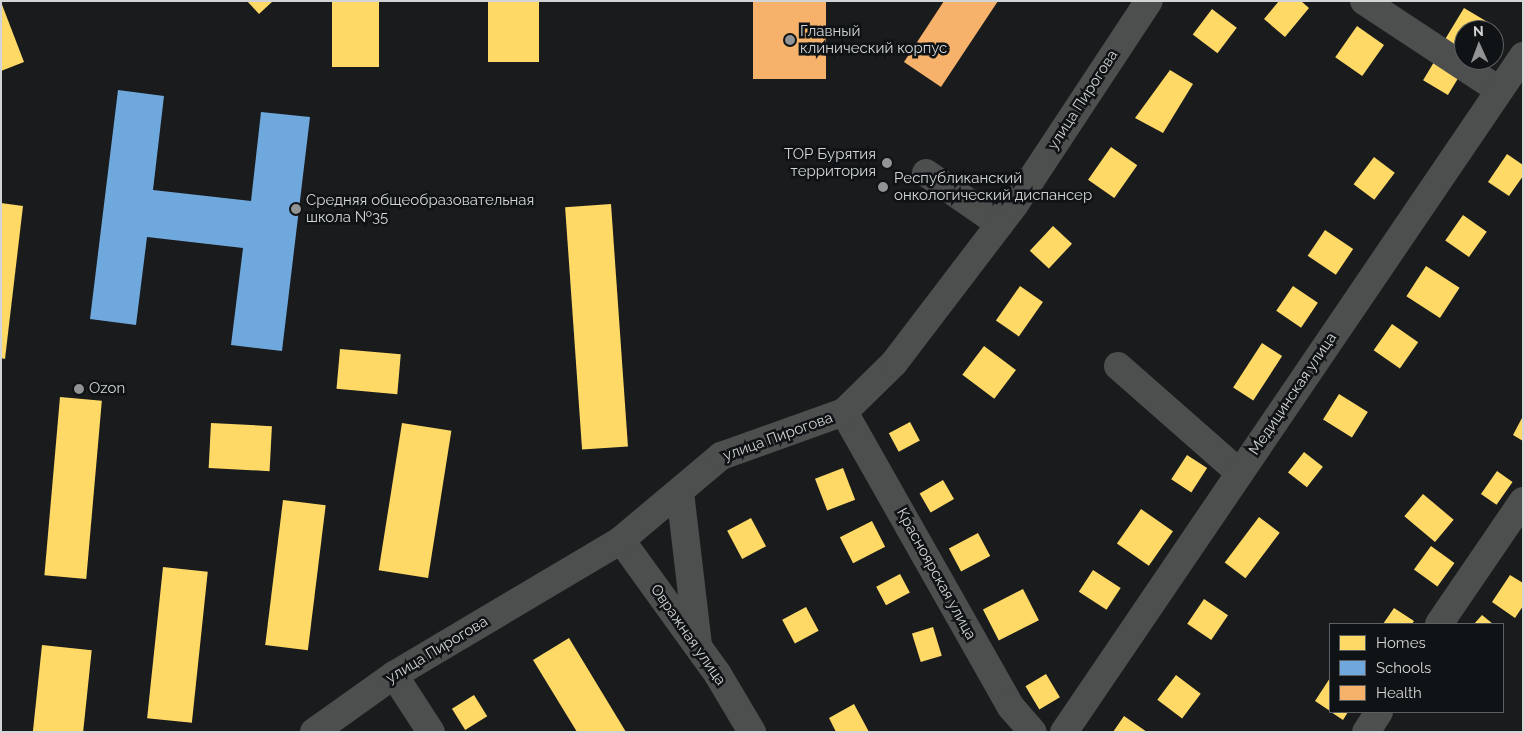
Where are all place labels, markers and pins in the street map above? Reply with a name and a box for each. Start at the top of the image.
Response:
place label: Главный клинический корпус [800,22,947,57]
marker: Главный клинический корпус [784,34,796,46]
place label: ТОР Бурятия территория [784,145,876,180]
marker: ТОР Бурятия территория [880,156,894,170]
place label: Республиканский онкологический диспансер [894,169,1092,204]
marker: Республиканский онкологический диспансер [876,180,890,194]
place label: Средняя общеобразовательная школа №35 [306,191,534,226]
marker: Средняя общеобразовательная школа №35 [290,203,302,215]
place label: Ozon [89,380,125,398]
marker: Ozon [73,383,85,395]

